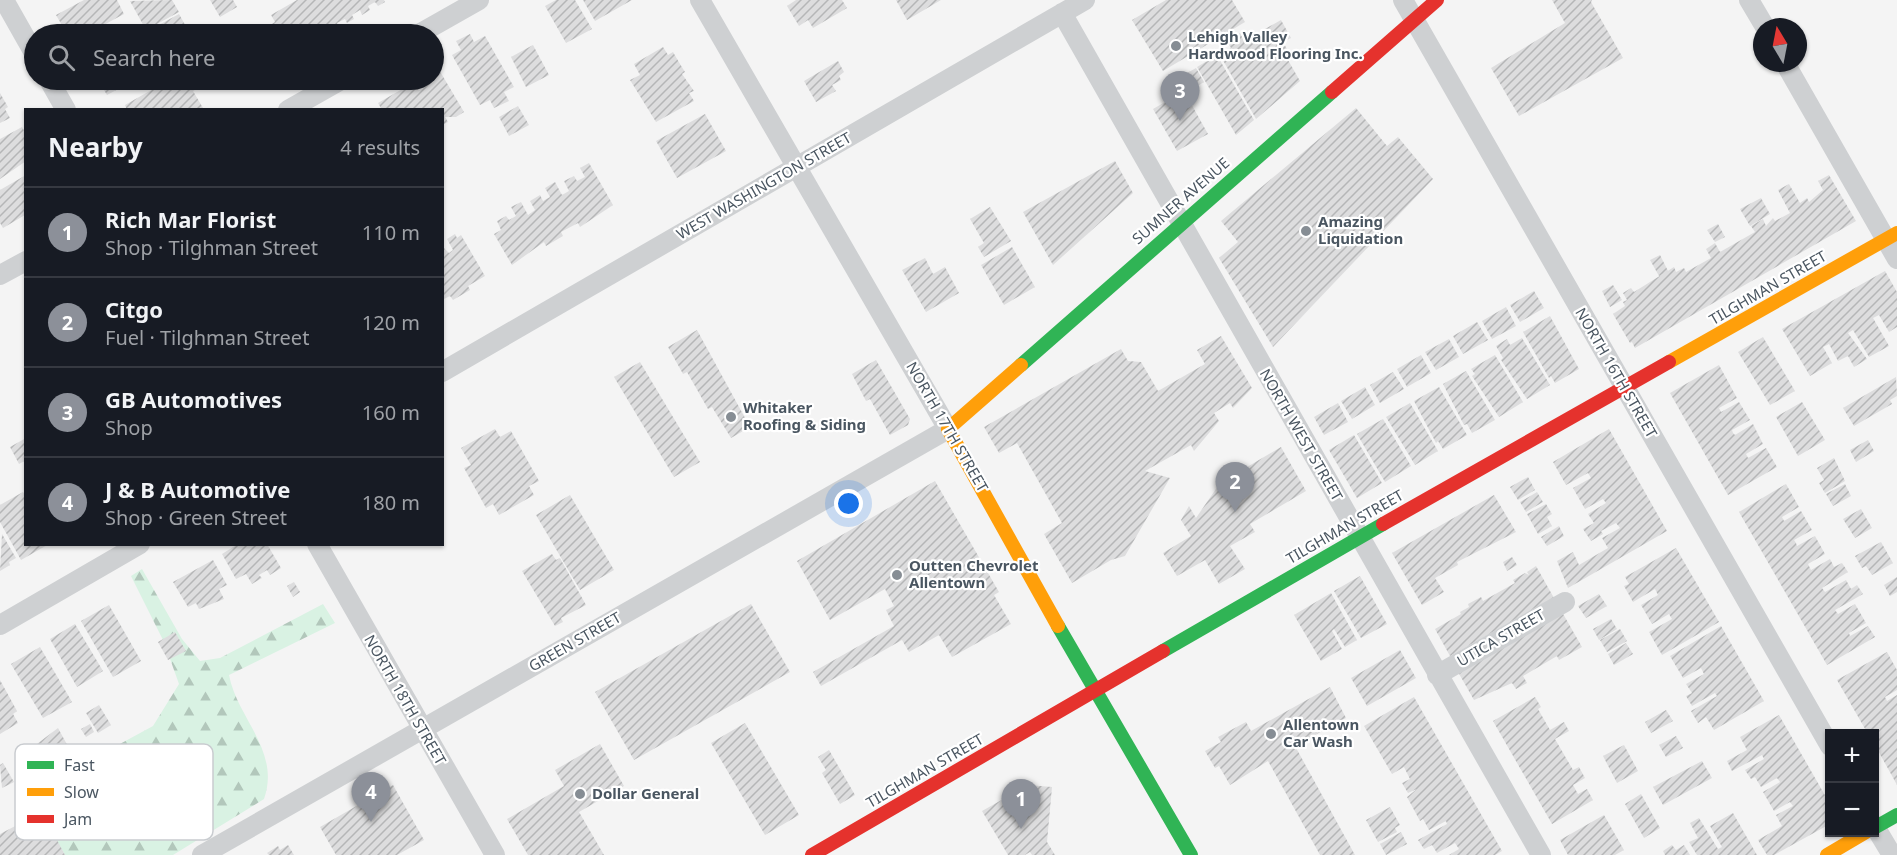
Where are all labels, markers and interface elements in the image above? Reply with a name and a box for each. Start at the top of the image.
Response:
north arrow [1753,18,1807,72]
search box [24,24,444,90]
place label: Lehigh Valley Hardwood Flooring Inc. [1188,26,1363,63]
marker: Lehigh Valley Hardwood Flooring Inc. [1169,39,1183,53]
icon: search [45,41,78,74]
text: Search here [93,42,215,72]
pin: 3 [1160,72,1200,121]
street label: WEST WASHINGTON STREET [673,127,855,243]
text: Nearby [48,129,143,165]
text: 4 results [340,134,420,161]
street label: SUMNER AVENUE [1127,152,1233,248]
text: Rich Mar Florist [105,204,276,234]
place label: Amazing Liquidation [1318,211,1403,248]
text: 1 [62,219,73,246]
text: 110 m [362,219,420,246]
marker: Amazing Liquidation [1299,224,1313,238]
text: Shop · Tilghman Street [105,234,318,261]
street label: TILGHMAN STREET [1705,245,1830,329]
text: Citgo [105,294,163,324]
street label: NORTH 16TH STREET [1571,304,1663,442]
text: 2 [62,309,73,336]
text: 120 m [362,309,420,336]
text: Fuel · Tilghman Street [105,324,309,351]
street label: NORTH 17TH STREET [902,358,994,496]
street label: NORTH WEST STREET [1256,365,1348,505]
text: GB Automotives [105,384,282,414]
place label: Whitaker Roofing & Siding [743,397,866,434]
text: 3 [62,399,73,426]
text: 160 m [362,399,420,426]
marker: Whitaker Roofing & Siding [724,410,738,424]
text: Shop [105,414,153,441]
pin: 2 [1216,462,1254,512]
text: J & B Automotive [105,474,290,504]
street label: TILGHMAN STREET [1282,484,1407,568]
text: 4 [62,489,73,516]
text: 180 m [362,489,420,516]
your location [834,489,863,518]
text: Shop · Green Street [105,504,287,531]
place label: Outten Chevrolet Allentown [909,555,1039,592]
marker: Outten Chevrolet Allentown [890,568,904,582]
street label: UTICA STREET [1453,604,1549,670]
street label: GREEN STREET [525,606,625,676]
street label: NORTH 18TH STREET [360,631,452,769]
place label: Allentown Car Wash [1283,714,1359,751]
marker: Allentown Car Wash [1264,727,1278,741]
street label: TILGHMAN STREET [862,728,987,812]
map controls [1825,729,1879,837]
button: + [1825,729,1879,783]
legend [15,744,213,840]
text: Fast [64,754,95,776]
pin: 4 [352,772,391,822]
pin: 1 [1002,780,1040,829]
text: Slow [64,781,99,803]
place label: Dollar General [592,783,699,803]
button: − [1825,783,1879,837]
marker: Dollar General [573,787,587,801]
text: Jam [62,808,92,830]

